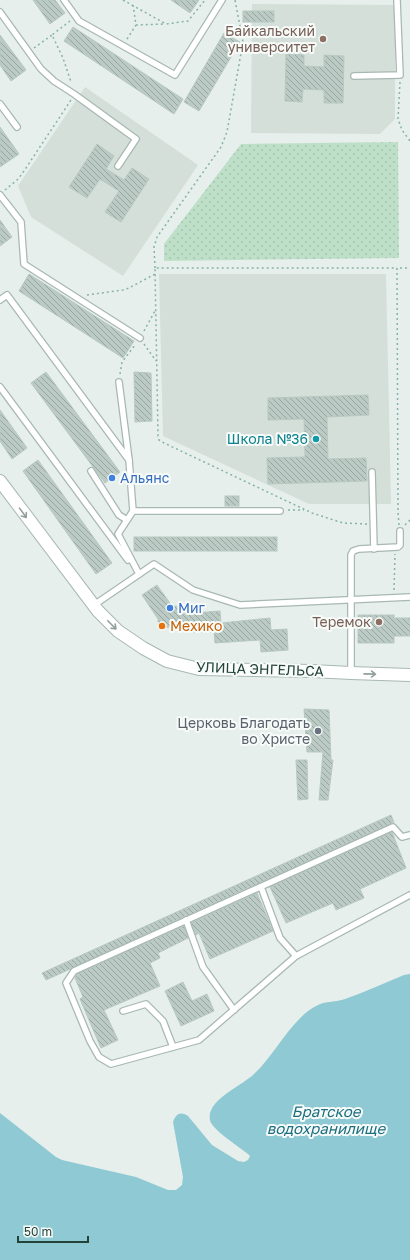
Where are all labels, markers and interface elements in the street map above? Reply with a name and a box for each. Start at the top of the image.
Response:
place label: Байкальский университет [225,22,315,55]
marker: Байкальский университет [318,34,328,44]
place label: Школа №36 [227,430,308,447]
marker: Школа №36 [311,434,321,444]
place label: Альянс [120,469,170,486]
marker: Альянс [107,473,117,483]
one-way arrow [19,507,27,518]
place label: Миг [178,599,206,616]
marker: Миг [165,603,175,613]
place label: Теремок [312,613,371,630]
place label: Мехико [170,617,222,634]
marker: Теремок [374,617,384,627]
one-way arrow [107,621,117,630]
marker: Мехико [157,621,167,631]
street label: УЛИЦА ЭНГЕЛЬСА [196,658,325,679]
one-way arrow [363,670,376,678]
place label: Церковь Благодать во Христе [177,714,310,747]
marker: Церковь Благодать во Христе [313,726,323,736]
water label: Братское водохранилище [267,1102,387,1137]
scale bar [18,1218,88,1244]
text: 50 m [24,1224,52,1239]

